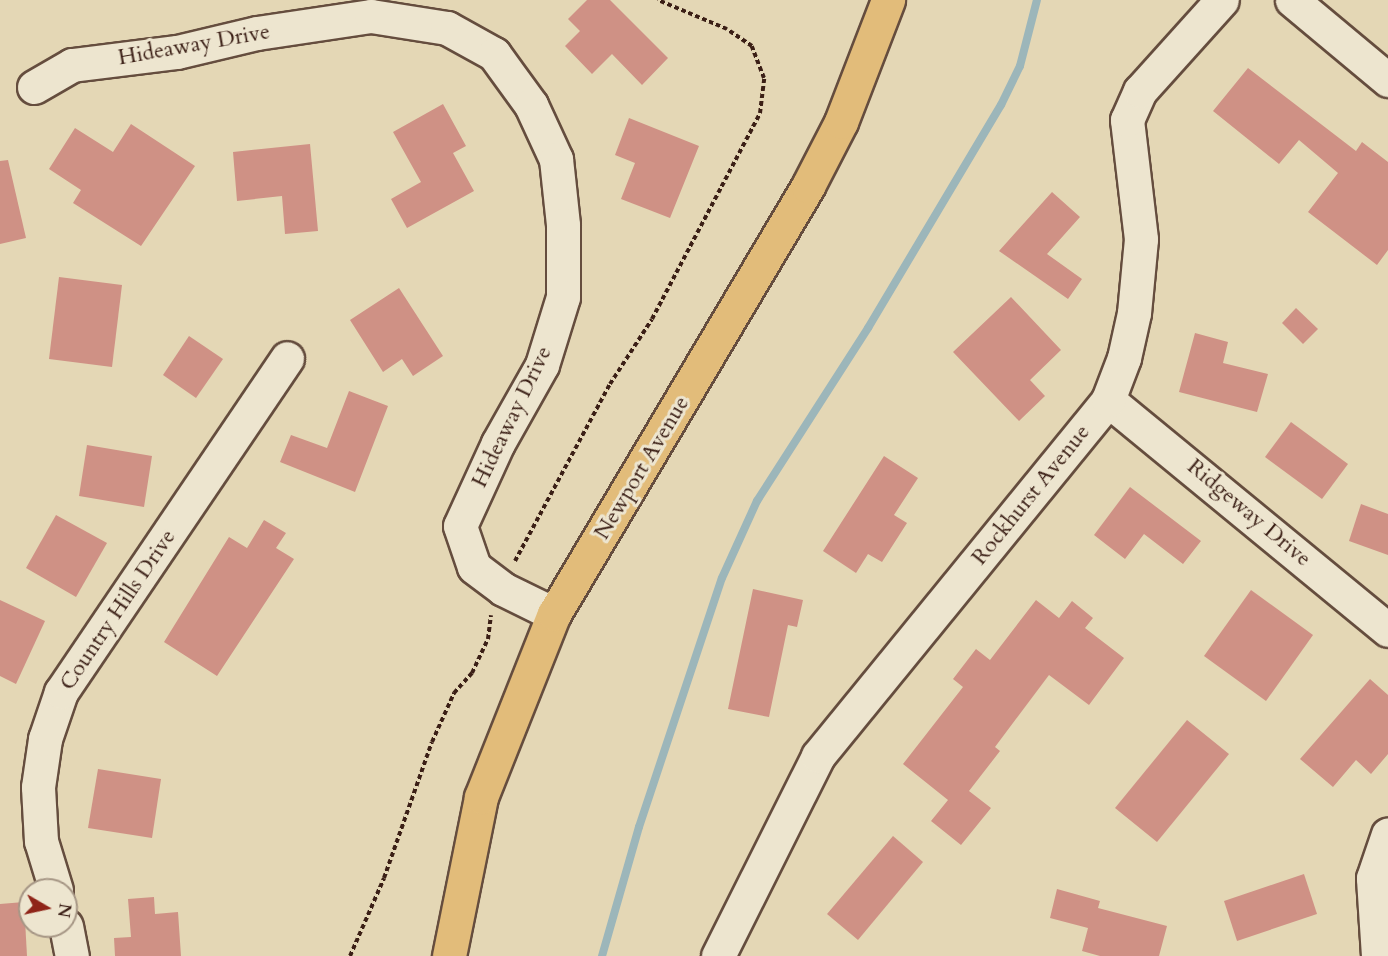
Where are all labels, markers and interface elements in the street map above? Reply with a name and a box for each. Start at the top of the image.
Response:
street label: Hideaway Drive [116,19,272,71]
street label: Hideaway Drive [466,342,558,492]
street label: Newport Avenue [589,392,695,544]
street label: Rockhurst Avenue [966,420,1096,570]
street label: Ridgeway Drive [1182,454,1316,572]
street label: Country Hills Drive [54,525,182,695]
north arrow [18,878,78,938]
text: N [52,902,76,919]

